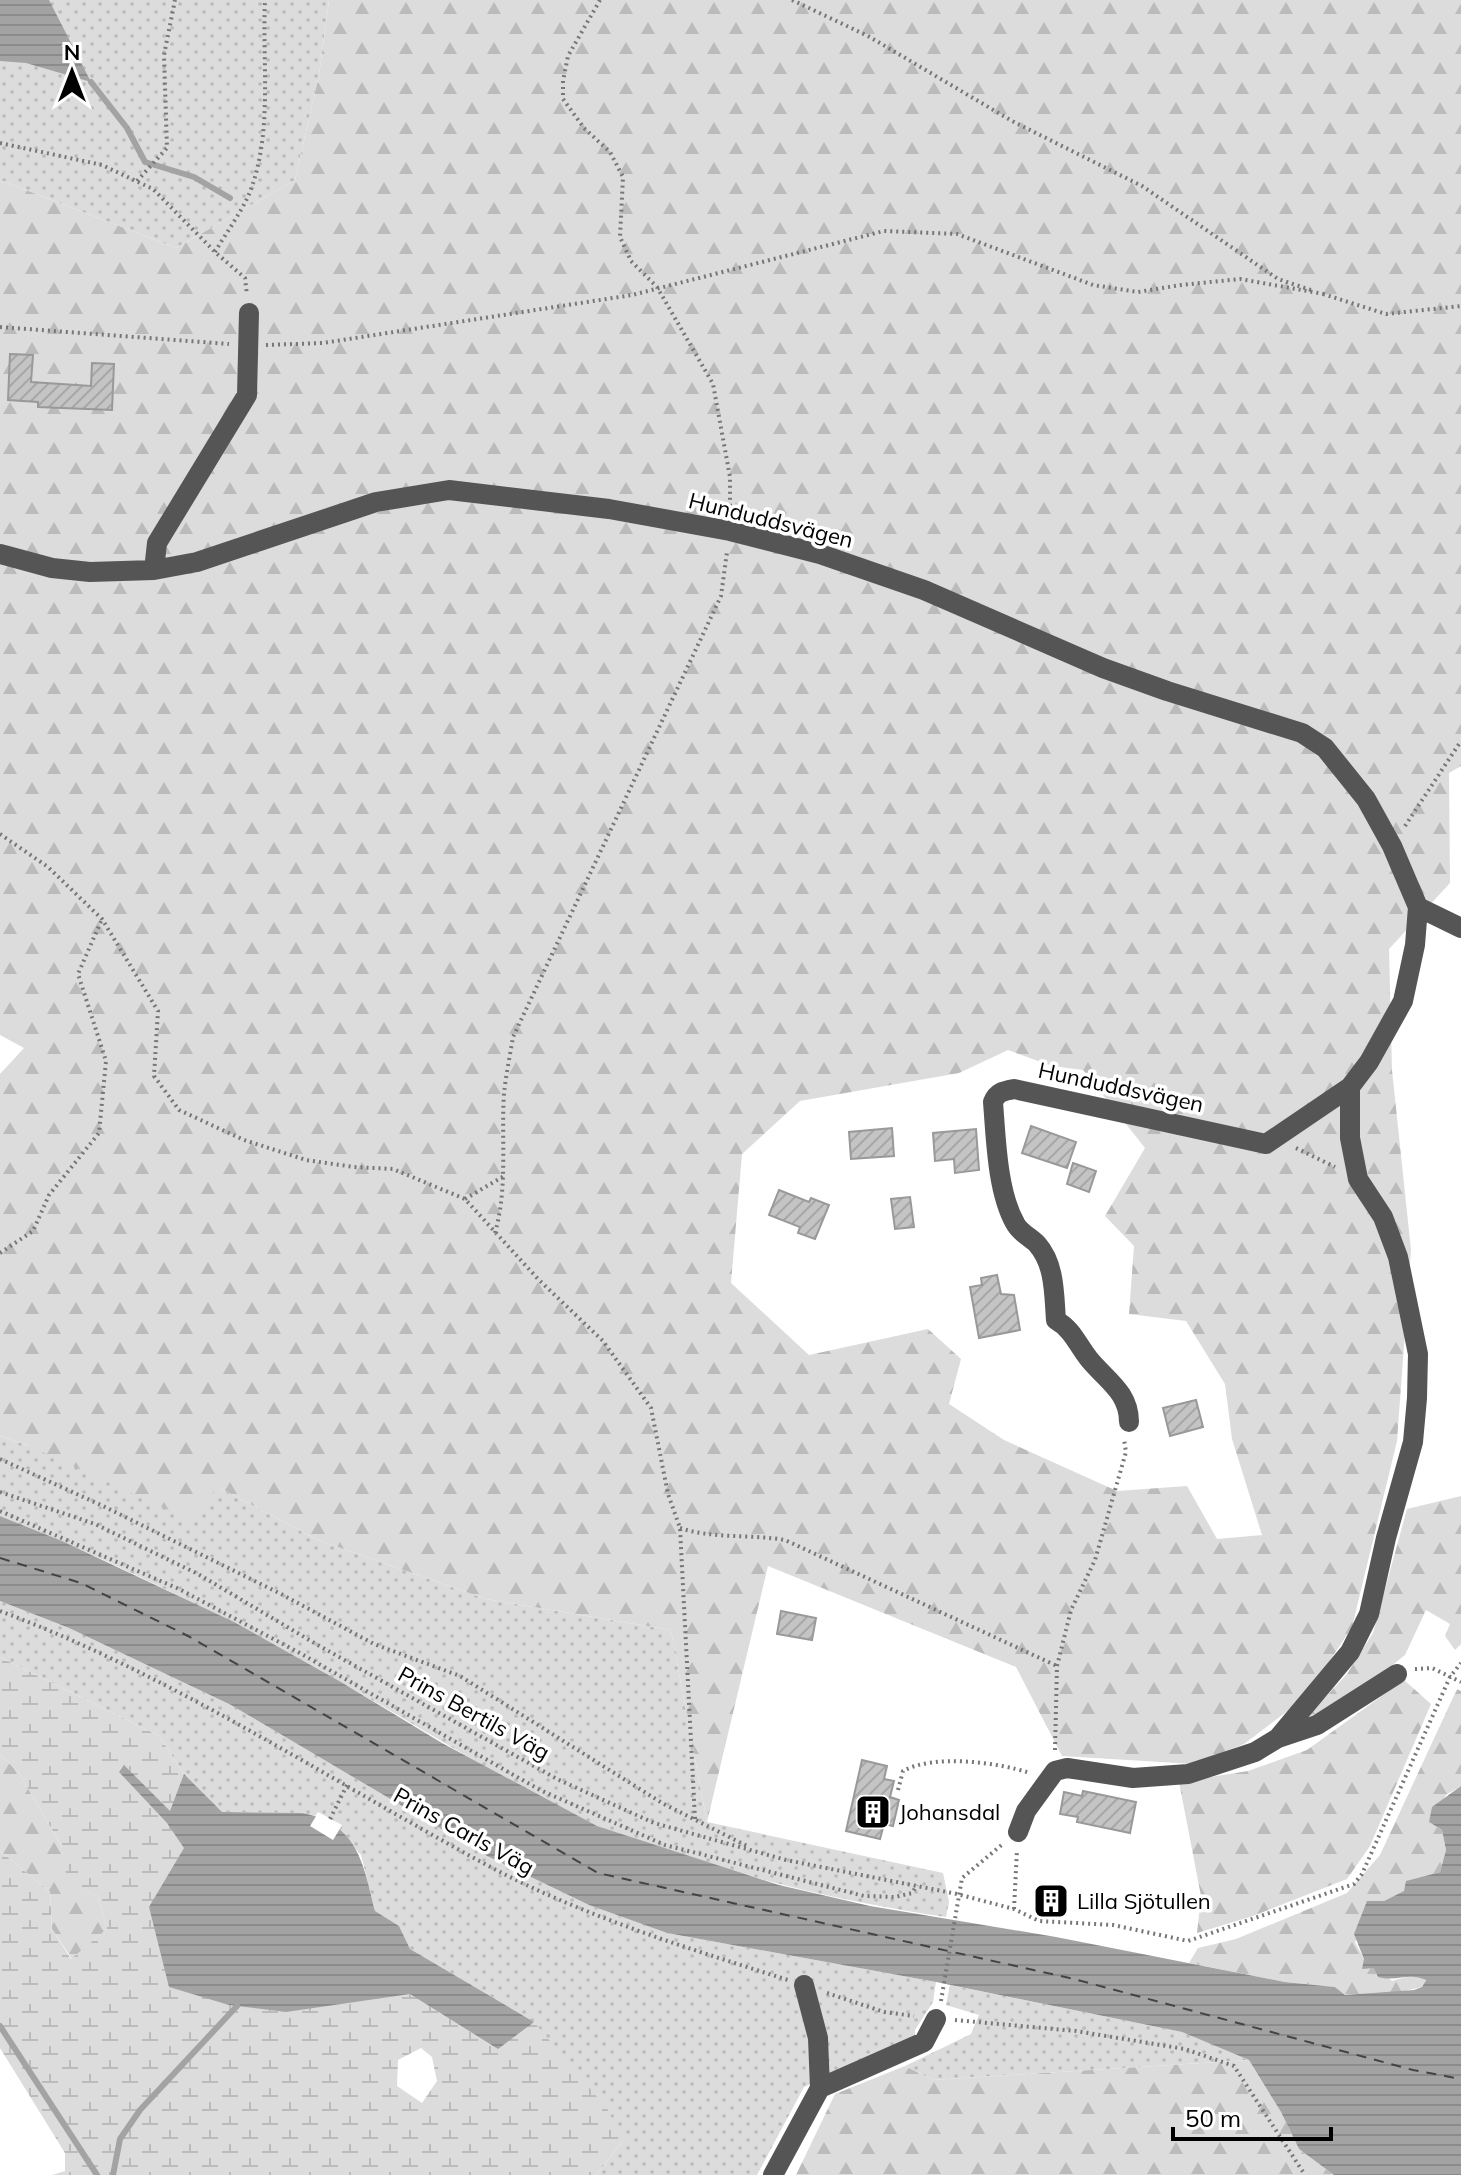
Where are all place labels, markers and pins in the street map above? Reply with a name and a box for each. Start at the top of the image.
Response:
building icon: Johansdal [854,1793,892,1831]
place label: Johansdal [899,1798,1000,1826]
building icon: Lilla Sjötullen [1032,1882,1070,1920]
place label: Lilla Sjötullen [1077,1887,1211,1915]

